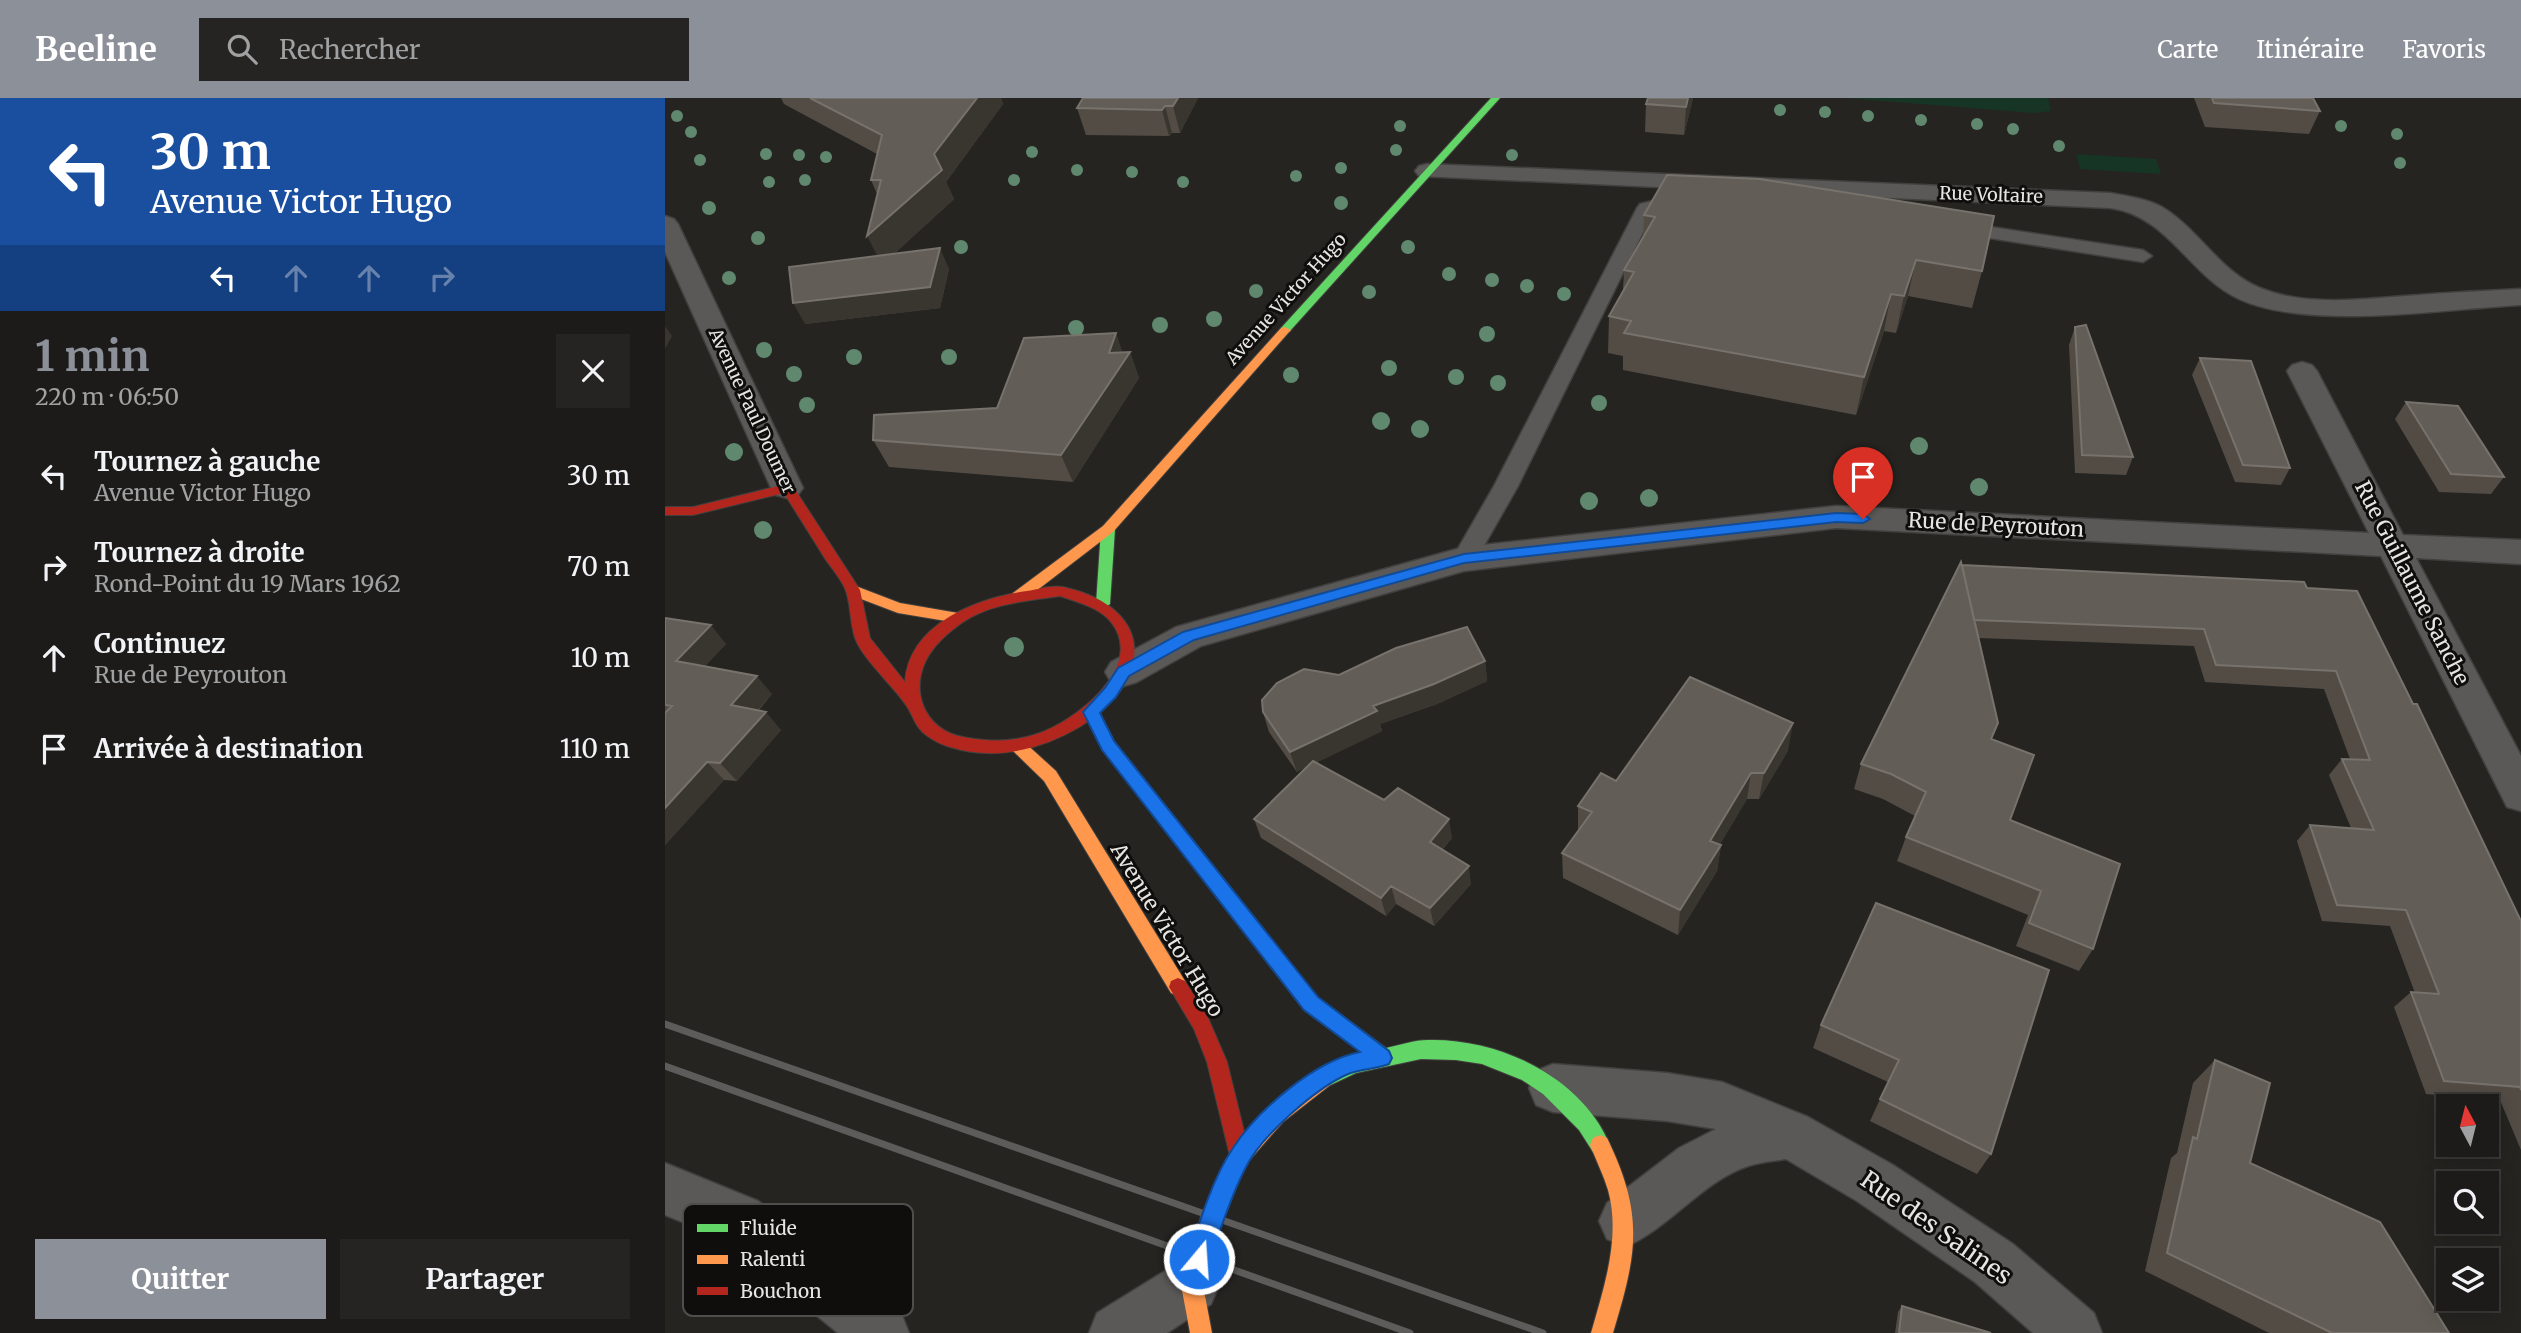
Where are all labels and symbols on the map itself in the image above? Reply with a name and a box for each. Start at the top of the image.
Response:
street label: Rue Voltaire [1939,181,2043,208]
street label: Avenue Victor Hugo [1220,228,1351,370]
street label: Avenue Paul Doumer [704,323,801,497]
pin [1833,447,1893,519]
street label: Rue Guillaume Sanche [2349,476,2476,689]
street label: Rue de Peyrouton [1907,506,2085,543]
street label: Avenue Victor Hugo [1104,837,1230,1022]
north arrow [2436,1094,2499,1157]
street label: Rue des Salines [1855,1164,2018,1291]
legend [683,1204,913,1316]
text: Fluide [740,1216,797,1240]
position arrow [1162,1222,1236,1296]
text: Ralenti [740,1247,805,1271]
text: Bouchon [740,1279,822,1303]

